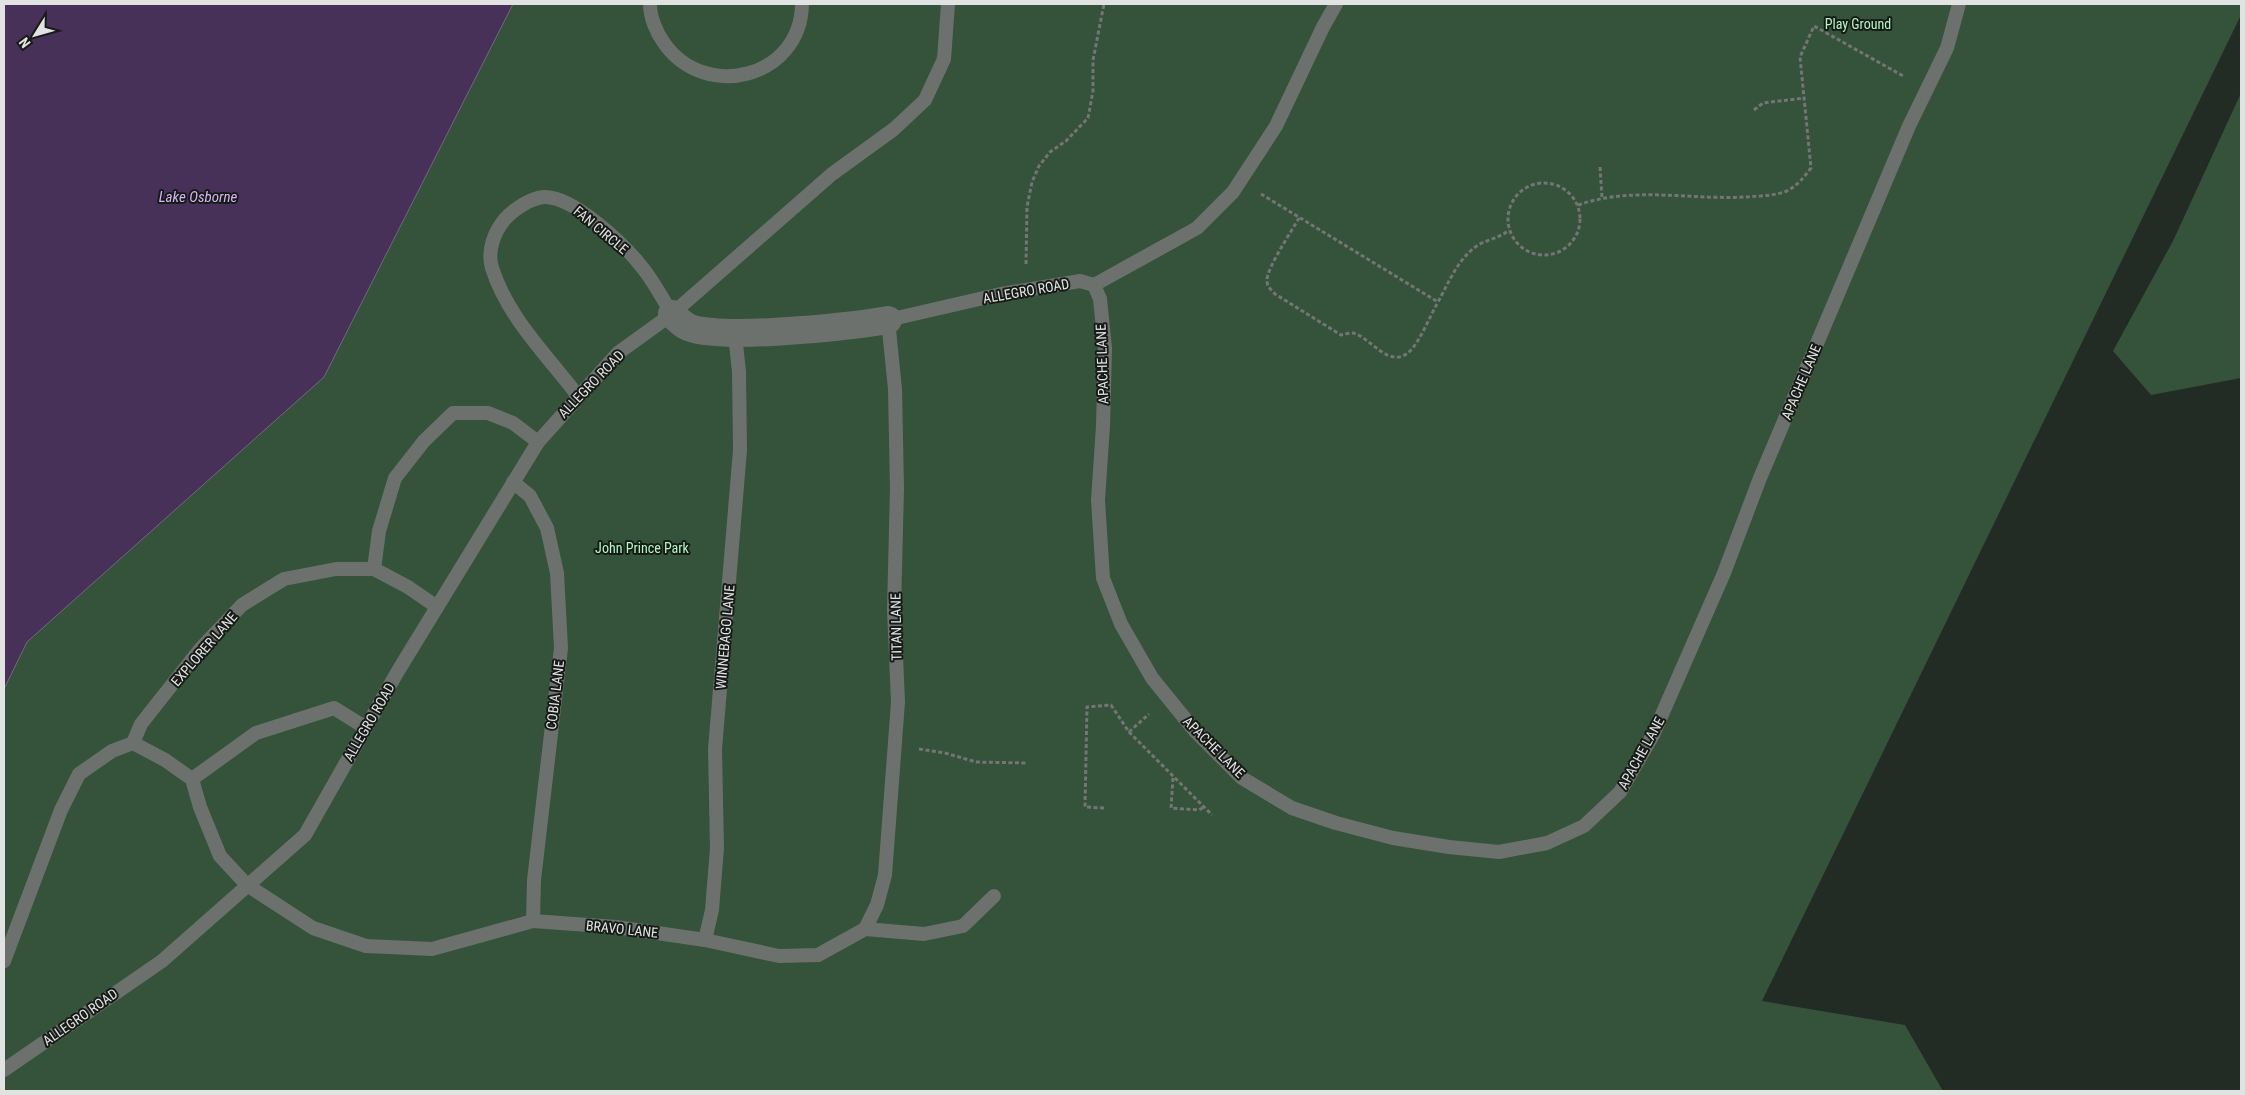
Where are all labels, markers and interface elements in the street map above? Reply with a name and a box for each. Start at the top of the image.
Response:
north arrow [10,10,60,60]
park label: Play Ground [1825,16,1891,32]
text: N [16,35,34,51]
water label: Lake Osborne [159,188,238,206]
street label: FAN CIRCLE [571,203,631,257]
street label: ALLEGRO ROAD [982,276,1070,306]
street label: APACHE LANE [1093,324,1111,404]
street label: APACHE LANE [1778,342,1824,422]
street label: ALLEGRO ROAD [555,347,627,421]
park label: John Prince Park [595,540,690,556]
street label: WINNEBAGO LANE [712,584,738,690]
street label: TITAN LANE [887,593,905,661]
street label: EXPLORER LANE [168,609,240,689]
street label: COBIA LANE [543,660,567,730]
street label: ALLEGRO ROAD [340,680,398,764]
street label: APACHE LANE [1180,713,1248,781]
street label: APACHE LANE [1615,714,1667,792]
street label: BRAVO LANE [585,917,659,941]
street label: ALLEGRO ROAD [40,985,120,1049]

